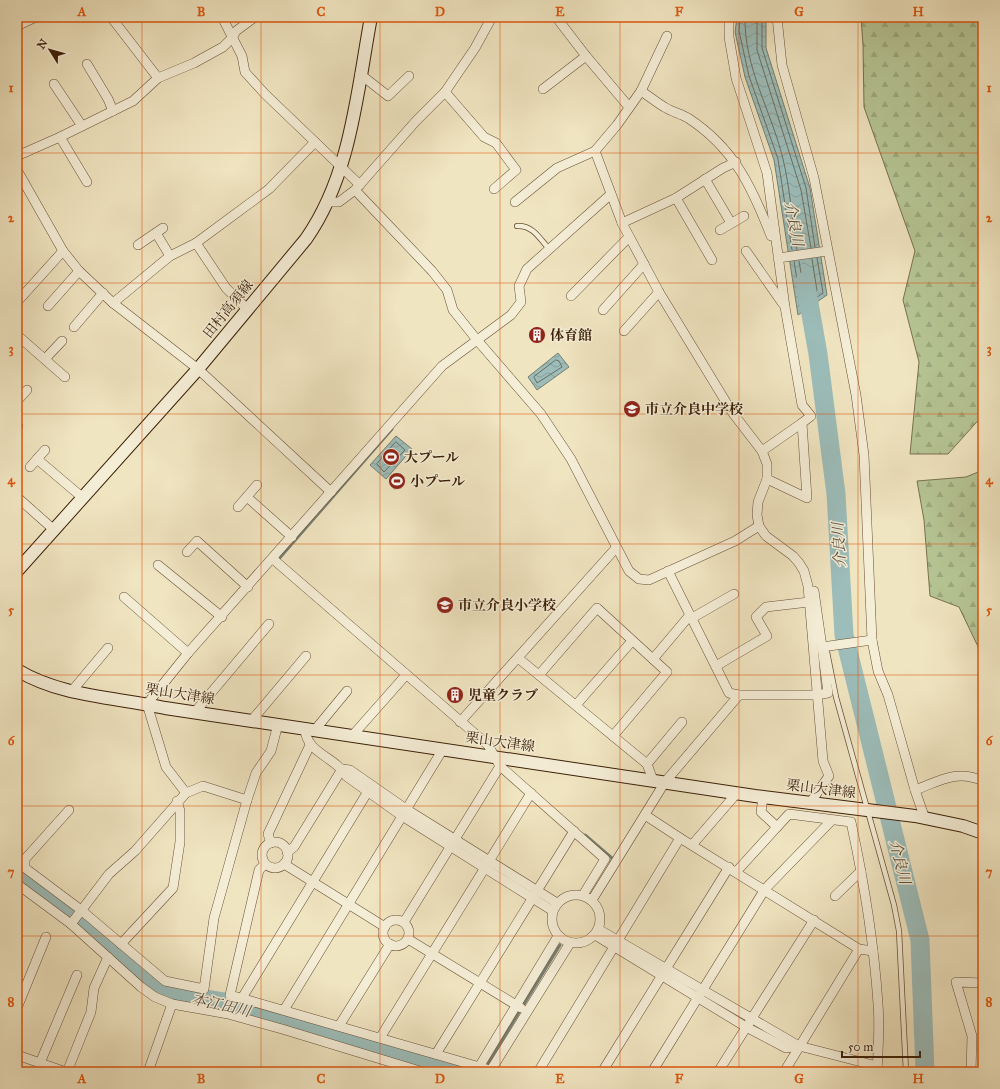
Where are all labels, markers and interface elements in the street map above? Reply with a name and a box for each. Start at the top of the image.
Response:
text: A [77,4,87,20]
text: B [197,4,206,20]
text: C [317,4,326,20]
text: D [435,4,445,20]
text: E [555,4,565,20]
text: F [675,4,684,20]
text: G [794,4,804,20]
text: H [912,4,924,20]
north arrow [30,30,70,70]
text: N [34,36,51,52]
text: 1 [8,80,14,96]
text: 1 [986,80,992,96]
water label: 介良川 [781,200,808,250]
text: 2 [8,210,15,226]
text: 2 [986,210,993,226]
street label: 田村高須線 [199,276,257,342]
building icon: 体育館 [527,325,547,345]
place label: 体育館 [550,327,592,344]
text: 3 [8,341,14,357]
text: 3 [986,341,992,357]
school or university icon: 市立介良中学校 [622,399,642,419]
place label: 市立介良中学校 [645,401,743,418]
sports icon: 大プール [381,447,401,467]
place label: 大プール [404,449,459,466]
sports icon: 小プール [387,471,407,491]
text: 4 [7,472,15,488]
text: 4 [985,472,993,488]
place label: 小プール [410,473,465,490]
water label: 介良川 [829,520,849,568]
school or university icon: 市立介良小学校 [435,595,455,615]
place label: 市立介良小学校 [458,597,556,614]
text: 5 [8,602,15,618]
text: 5 [986,602,993,618]
street label: 栗山大津線 [144,680,216,708]
building icon: 児童クラブ [445,685,465,705]
place label: 児童クラブ [468,687,538,704]
street label: 栗山大津線 [464,729,536,755]
text: 6 [8,733,16,749]
text: 6 [986,733,994,749]
street label: 栗山大津線 [785,776,857,802]
water label: 介良川 [886,838,915,888]
text: 7 [8,864,15,880]
text: 7 [986,864,993,880]
water label: 本江田川 [190,989,254,1021]
text: 8 [8,994,15,1010]
text: 8 [986,994,993,1010]
scale bar [842,1033,920,1059]
text: 50 m [848,1040,873,1054]
text: A [77,1071,87,1087]
text: B [197,1071,206,1087]
text: C [317,1071,326,1087]
text: D [435,1071,445,1087]
text: E [555,1071,565,1087]
text: F [675,1071,684,1087]
text: G [794,1071,804,1087]
text: H [912,1071,924,1087]

